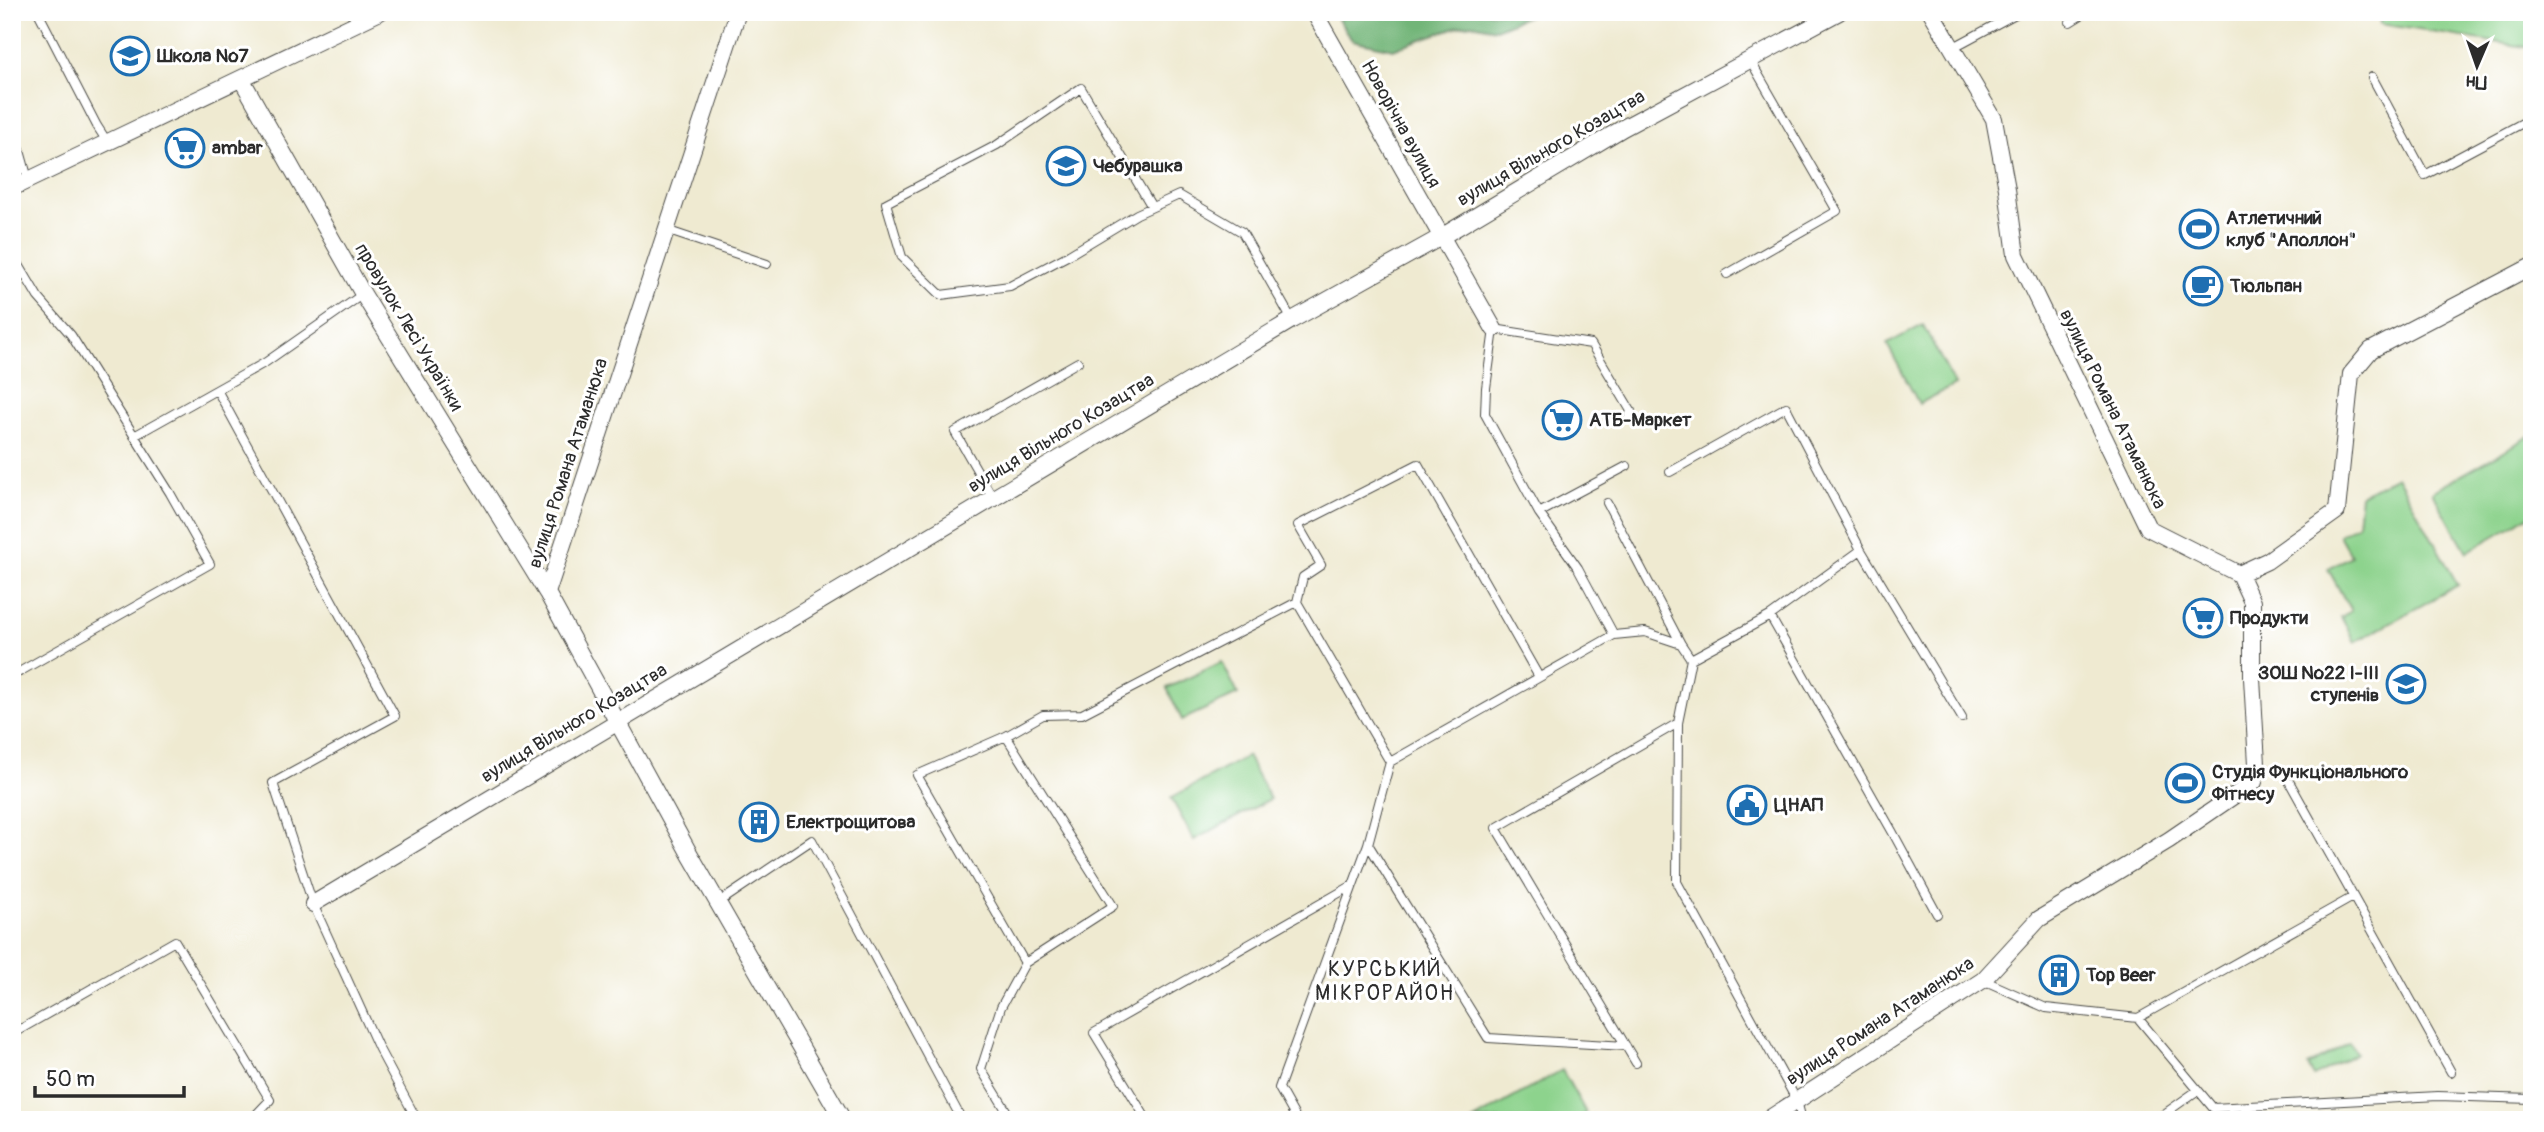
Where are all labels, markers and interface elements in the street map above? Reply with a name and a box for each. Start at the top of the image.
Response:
north arrow [2442,32,2512,102]
school or university icon: Школа №7 [109,35,151,77]
place label: Школа №7 [156,44,250,68]
street label: Новорічна вулиця [1356,56,1446,192]
text: Пн [2466,70,2487,94]
street label: вулиця Вільного Козацтва [1453,84,1649,212]
supermarket icon: ambar [164,127,206,169]
place label: ambar [212,136,263,160]
school or university icon: Чебурашка [1045,145,1087,187]
place label: Чебурашка [1093,154,1183,178]
place label: Атлетичний клуб "Аполлон" [2226,206,2356,252]
sports icon: Атлетичний клуб "Аполлон" [2178,208,2220,250]
street label: провулок Лесі Українки [349,239,469,416]
cafe icon: Тюльпан [2182,265,2224,307]
place label: Тюльпан [2229,274,2302,298]
street label: вулиця Романа Атаманюка [2054,305,2172,513]
street label: вулиця Романа Атаманюка [523,355,613,571]
street label: вулиця Вільного Козацтва [964,368,1159,498]
supermarket icon: АТБ-Маркет [1541,399,1583,441]
place label: АТБ-Маркет [1589,408,1692,432]
supermarket icon: Продукти [2182,597,2224,639]
place label: Продукти [2230,606,2308,630]
street label: вулиця Вільного Козацтва [477,658,672,788]
place label: ЗОШ №22 І-ІІІ ступенів [2258,661,2379,707]
school or university icon: ЗОШ №22 І-ІІІ ступенів [2385,663,2427,705]
place label: Студія Функціонального Фітнесу [2211,760,2409,806]
sports icon: Студія Функціонального Фітнесу [2164,762,2206,804]
public building icon: ЦНАП [1726,784,1768,826]
place label: ЦНАП [1774,793,1824,817]
building icon: Електрощитова [738,801,780,843]
place label: Електрощитова [786,810,916,834]
street label: вулиця Романа Атаманюка [1782,951,1979,1091]
building icon: Top Beer [2038,954,2080,996]
district label: КУРСЬКИЙ МІКРОРАЙОН [1315,956,1455,1007]
place label: Top Beer [2085,963,2156,987]
scale bar [35,1055,184,1099]
text: 50 m [46,1066,95,1093]

